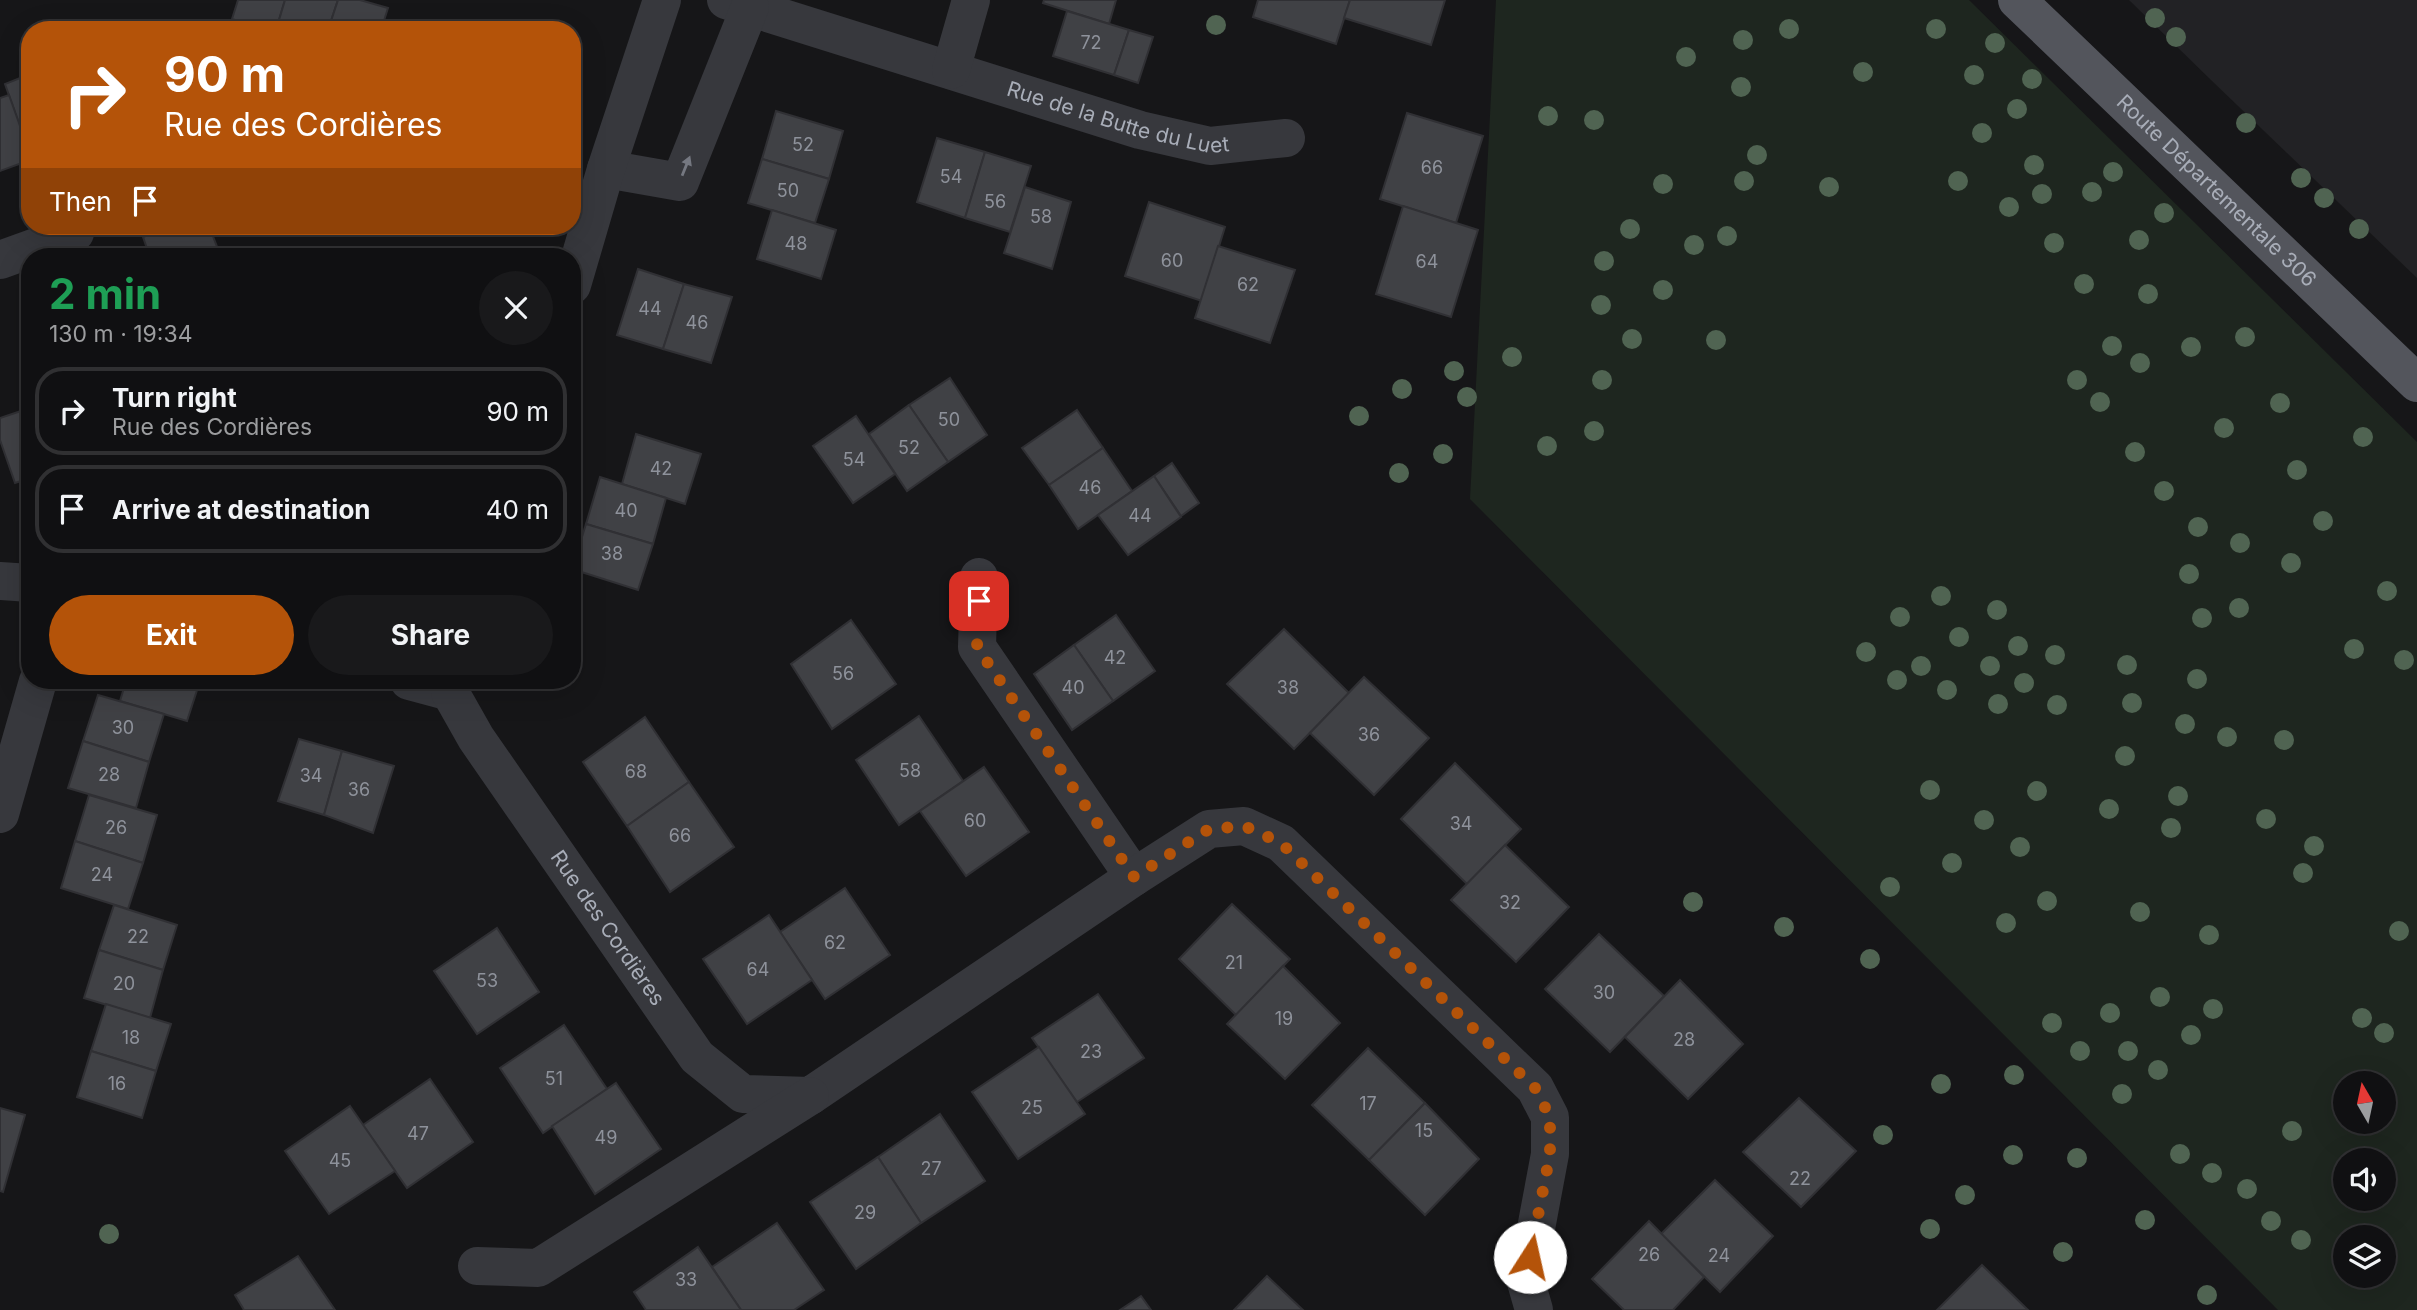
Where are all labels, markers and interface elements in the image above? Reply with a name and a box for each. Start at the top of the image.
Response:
house number: 72 [1080,32,1102,53]
text: 90 m [164,45,285,104]
icon: right [49,49,140,140]
street label: Rue de la Butte du Luet [1004,76,1230,158]
street label: Route Départementale 306 [2112,89,2322,292]
text: Rue des Cordières [164,105,442,144]
house number: 52 [792,134,814,155]
one-way arrow [681,155,692,176]
house number: 66 [1421,157,1443,178]
house number: 54 [940,166,962,187]
house number: 50 [777,180,799,201]
icon: arrive [126,182,164,220]
text: Then [49,186,112,217]
house number: 56 [984,191,1006,212]
house number: 58 [1030,206,1052,227]
house number: 48 [785,233,807,254]
house number: 60 [1161,250,1183,271]
house number: 64 [1416,251,1438,272]
text: 2 min [49,268,161,319]
button: close [479,271,553,345]
house number: 62 [1237,274,1259,295]
house number: 44 [638,298,662,319]
house number: 46 [686,312,708,333]
text: 130 m · 19:34 [49,320,193,348]
text: Turn right [112,382,237,413]
icon: right [53,392,91,430]
text: 90 m [486,396,549,427]
house number: 50 [938,409,960,430]
text: Rue des Cordières [112,413,312,441]
house number: 52 [898,437,920,458]
house number: 54 [843,449,865,470]
house number: 42 [650,458,672,479]
house number: 46 [1079,477,1101,498]
icon: arrive [53,490,91,528]
text: Arrive at destination [112,494,371,525]
text: 40 m [486,494,549,525]
house number: 40 [615,500,637,521]
house number: 44 [1128,505,1152,526]
house number: 38 [601,543,623,564]
pin [949,571,1009,631]
icon: arrive [960,582,998,620]
button: Exit [49,595,294,675]
button: Share [308,595,553,675]
house number: 42 [1104,647,1126,668]
house number: 56 [832,663,854,684]
house number: 40 [1062,677,1084,698]
house number: 38 [1277,677,1299,698]
house number: 30 [112,717,134,738]
house number: 36 [1358,724,1380,745]
house number: 58 [899,760,921,781]
house number: 68 [625,761,647,782]
house number: 28 [98,764,120,785]
house number: 34 [300,765,322,786]
house number: 36 [348,779,370,800]
house number: 60 [964,810,986,831]
house number: 34 [1450,813,1472,834]
house number: 26 [105,817,127,838]
house number: 66 [669,825,691,846]
street label: Rue des Cordières [546,845,670,1010]
house number: 24 [91,864,113,885]
house number: 32 [1499,892,1521,913]
house number: 22 [127,926,149,947]
house number: 62 [824,932,846,953]
house number: 21 [1225,952,1243,973]
house number: 64 [747,959,769,980]
house number: 53 [476,970,498,991]
house number: 20 [113,973,135,994]
house number: 30 [1593,982,1615,1003]
house number: 19 [1275,1008,1293,1029]
house number: 18 [122,1027,140,1048]
house number: 28 [1673,1029,1695,1050]
house number: 23 [1080,1041,1102,1062]
house number: 51 [545,1068,563,1089]
north arrow [2333,1071,2396,1134]
map controls [2333,1071,2396,1288]
house number: 16 [108,1073,126,1094]
house number: 17 [1359,1093,1377,1114]
house number: 25 [1021,1097,1043,1118]
house number: 15 [1415,1120,1433,1141]
house number: 47 [407,1123,429,1144]
house number: 49 [595,1127,617,1148]
button: sound [2333,1148,2396,1211]
house number: 45 [329,1150,351,1171]
house number: 27 [920,1158,942,1179]
house number: 22 [1789,1168,1811,1189]
house number: 29 [854,1202,876,1223]
position arrow [1493,1220,1567,1294]
button: layers [2333,1225,2396,1288]
house number: 26 [1638,1244,1660,1265]
house number: 24 [1708,1245,1730,1266]
house number: 33 [675,1269,697,1290]

